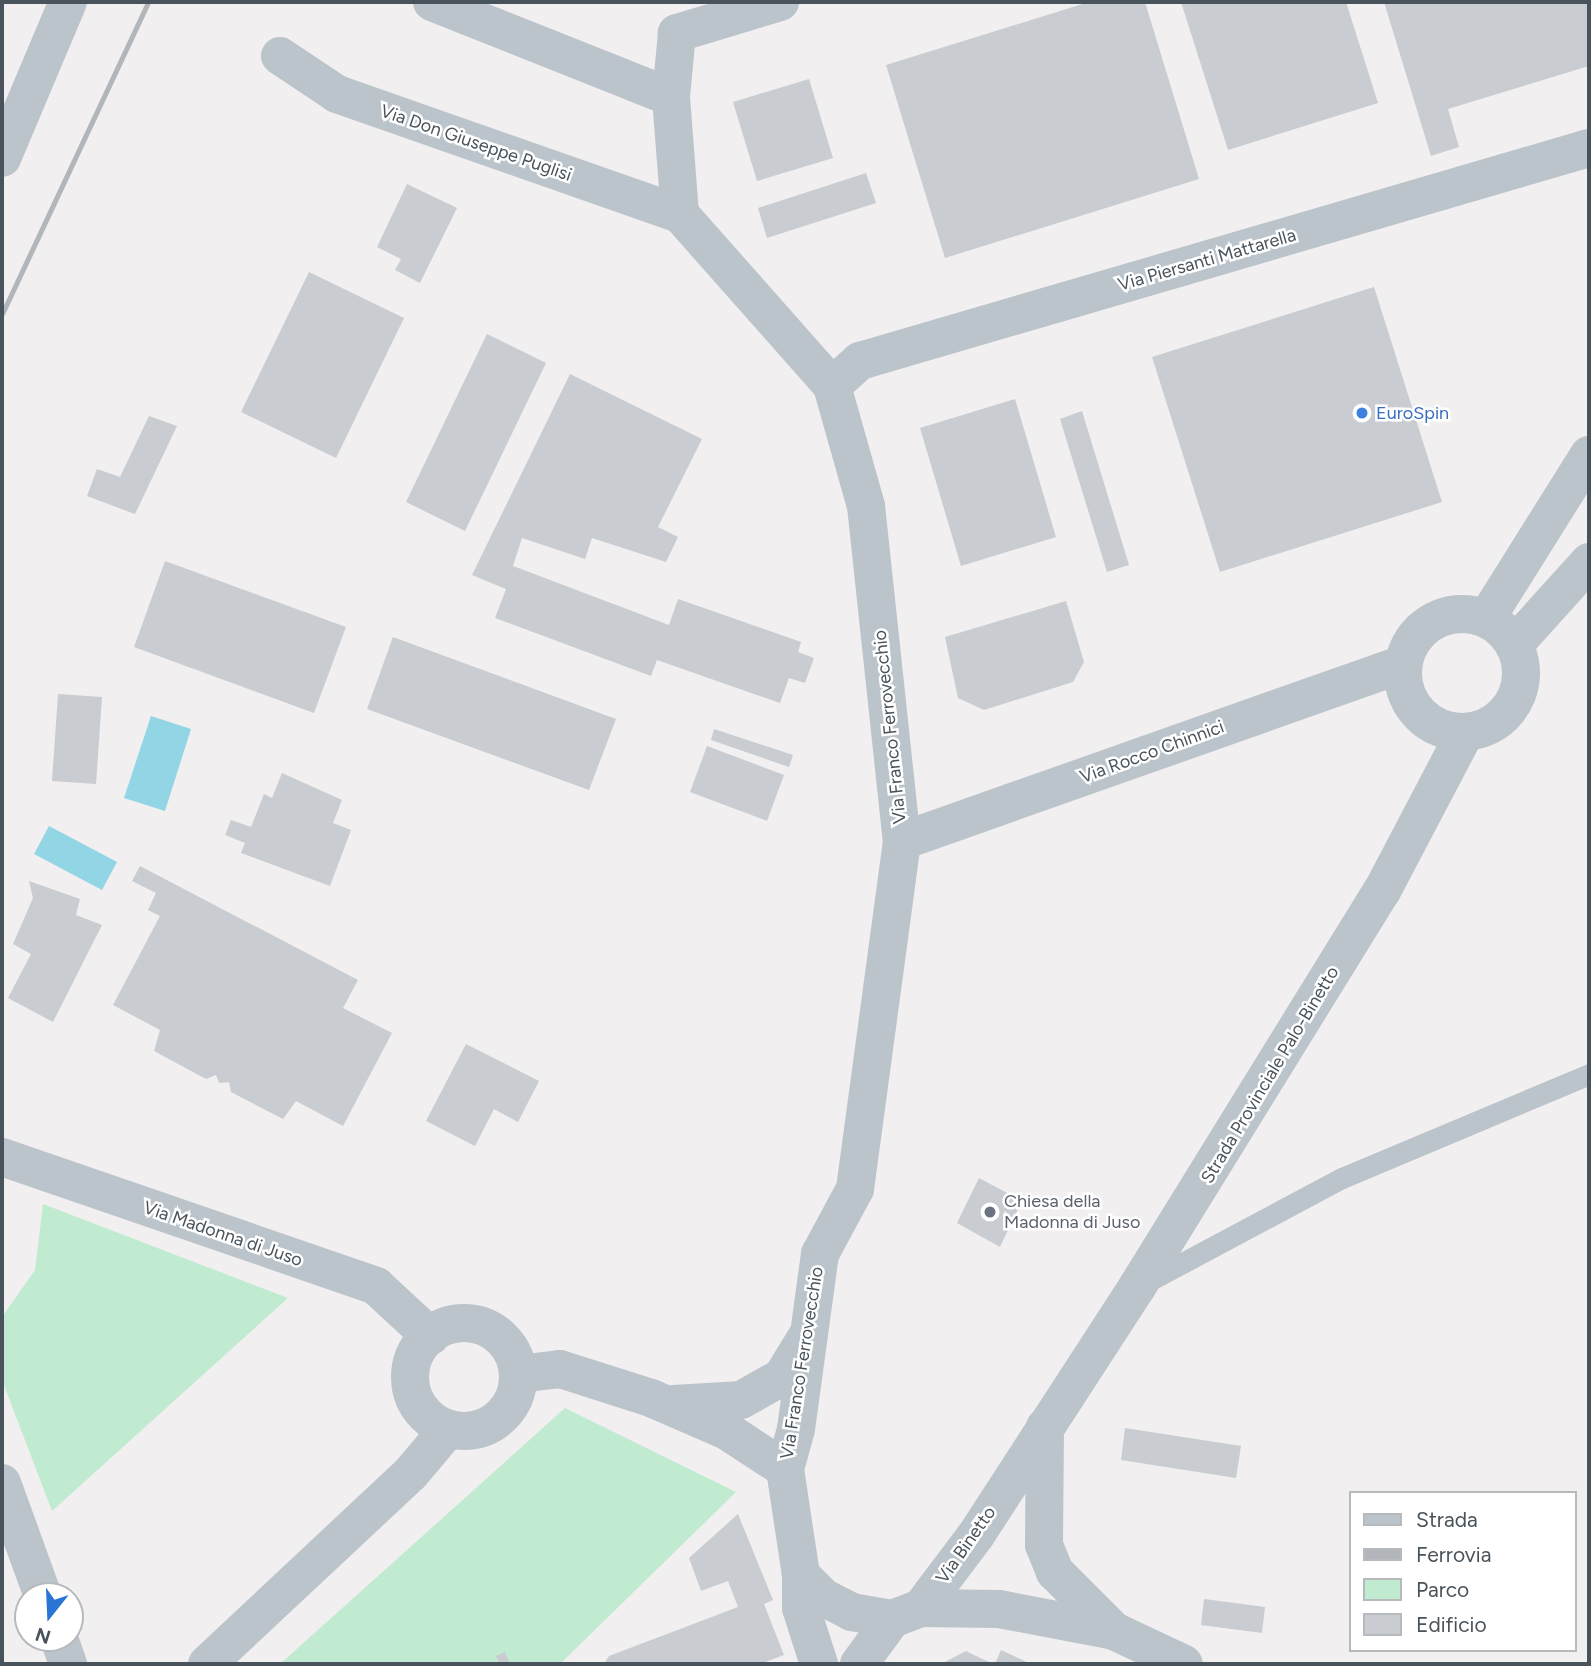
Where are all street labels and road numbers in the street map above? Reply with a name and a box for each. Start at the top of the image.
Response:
street label: Via Don Giuseppe Puglisi [378,100,574,186]
street label: Via Piersanti Mattarella [1116,224,1298,296]
street label: Via Franco Ferrovecchio [869,629,911,825]
street label: Via Rocco Chinnici [1077,716,1227,788]
street label: Strada Provinciale Palo-Binetto [1197,963,1343,1187]
street label: Via Madonna di Juso [141,1197,305,1271]
street label: Via Franco Ferrovecchio [776,1265,828,1461]
street label: Via Binetto [932,1502,1000,1588]

